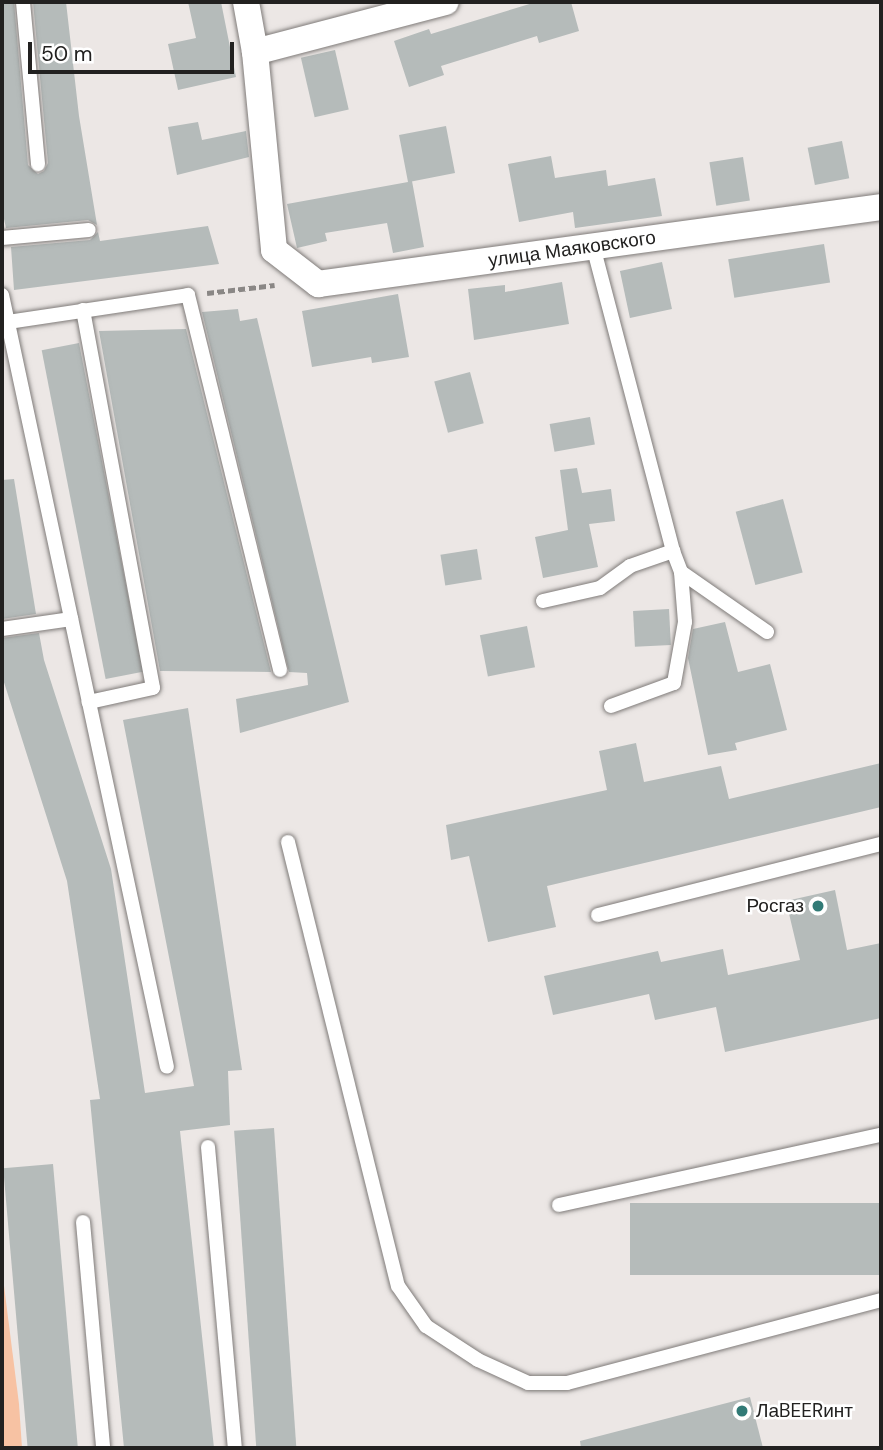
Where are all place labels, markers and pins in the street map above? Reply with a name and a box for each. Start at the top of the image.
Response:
place label: Росгаз [747,895,804,917]
marker: Росгаз [810,898,826,914]
place label: ЛаBEERинт [756,1400,853,1422]
marker: ЛаBEERинт [734,1403,750,1419]

